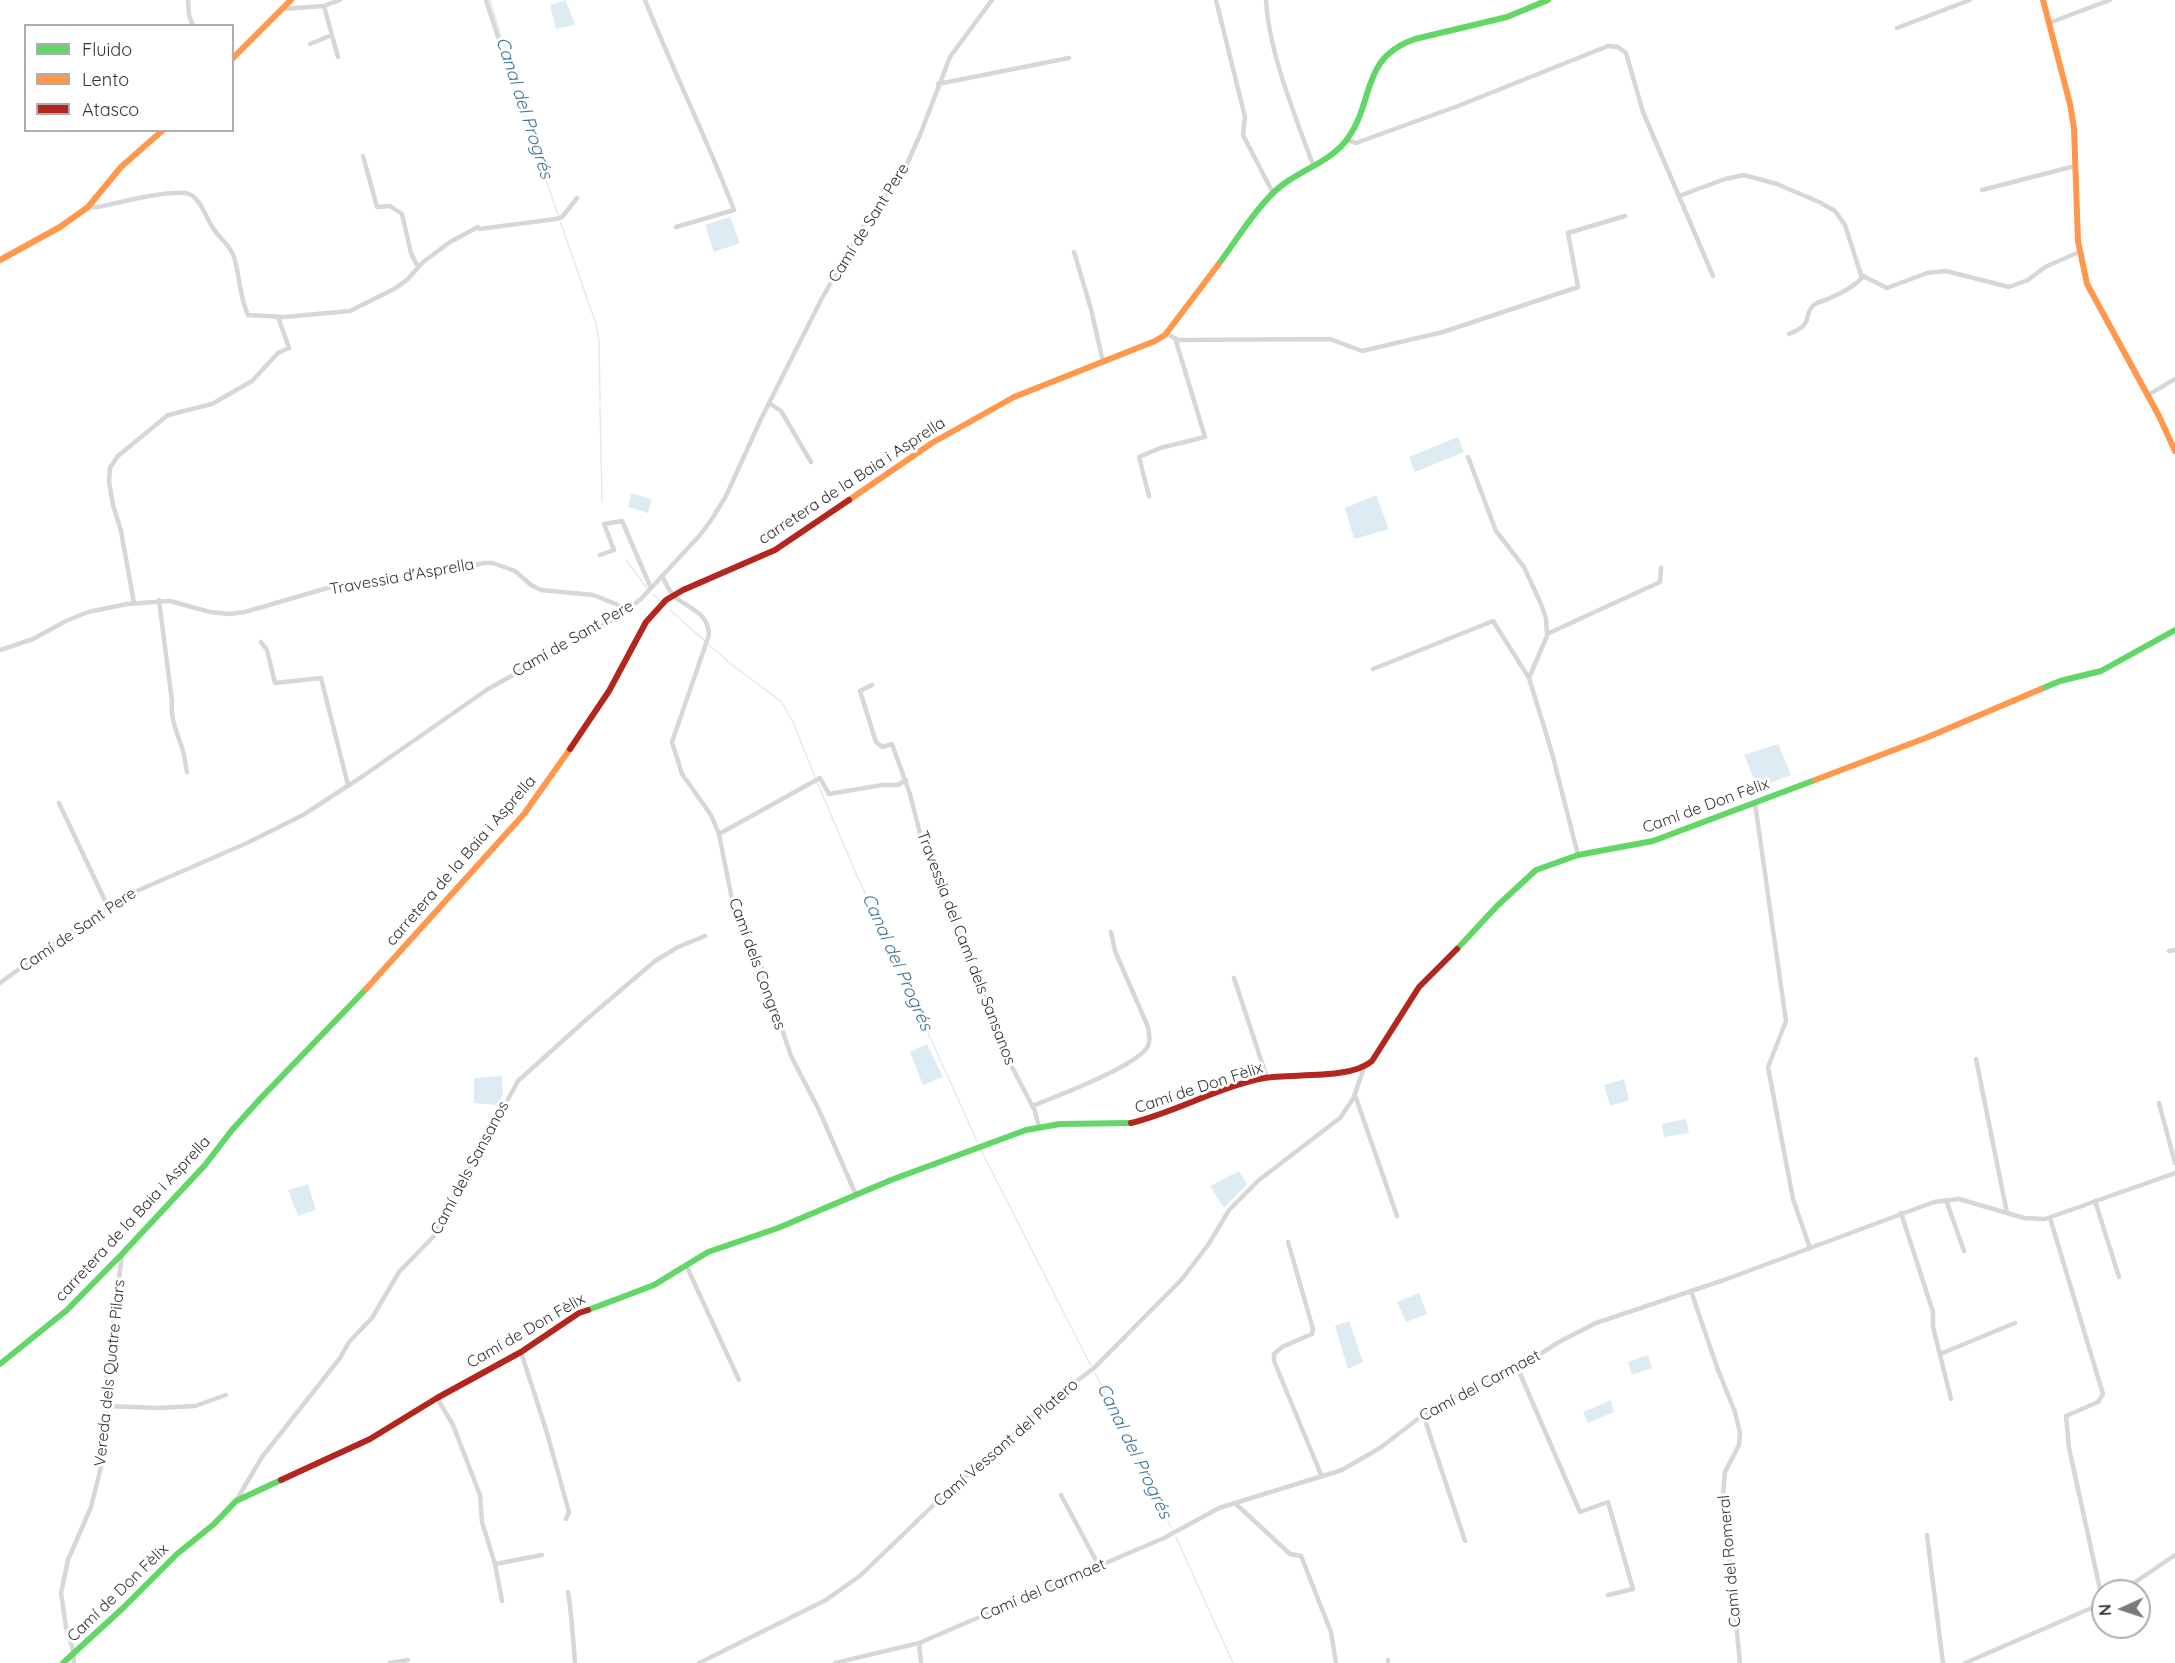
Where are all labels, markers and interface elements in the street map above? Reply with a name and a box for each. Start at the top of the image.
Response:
legend [24,24,234,132]
water label: Canal del Progrés [491,34,557,182]
text: Fluido [82,38,132,61]
text: Lento [82,68,129,91]
text: Atasco [82,98,139,121]
street label: Camí de Sant Pere [825,160,913,286]
street label: carretera de la Baia i Asprella [755,413,949,549]
street label: Travessia d'Asprella [328,555,476,599]
street label: Camí de Sant Pere [509,597,637,681]
street label: carretera de la Baia i Asprella [382,772,540,950]
street label: Camí de Don Fèlix [1640,774,1772,838]
street label: Travessia del Camí dels Sansanos [912,828,1020,1068]
street label: Camí de Sant Pere [16,884,140,976]
water label: Canal del Progrés [857,890,937,1034]
street label: Camí dels Congres [724,896,790,1032]
street label: Camí de Don Fèlix [1133,1058,1265,1118]
street label: Camí dels Sansanos [427,1098,513,1238]
street label: carretera de la Baia i Asprella [51,1132,215,1306]
street label: Vereda dels Quatre Pilars [91,1278,129,1468]
street label: Camí de Don Fèlix [464,1289,588,1373]
street label: Camí del Carmaet [1416,1346,1544,1426]
street label: Camí Vessant del Platero [930,1375,1082,1511]
water label: Canal del Progrés [1092,1380,1176,1522]
street label: Camí del Romeral [1715,1494,1745,1628]
street label: Camí de Don Fèlix [63,1540,173,1646]
street label: Camí del Carmaet [977,1555,1109,1625]
north arrow [2091,1579,2151,1639]
text: N [2095,1603,2115,1616]

